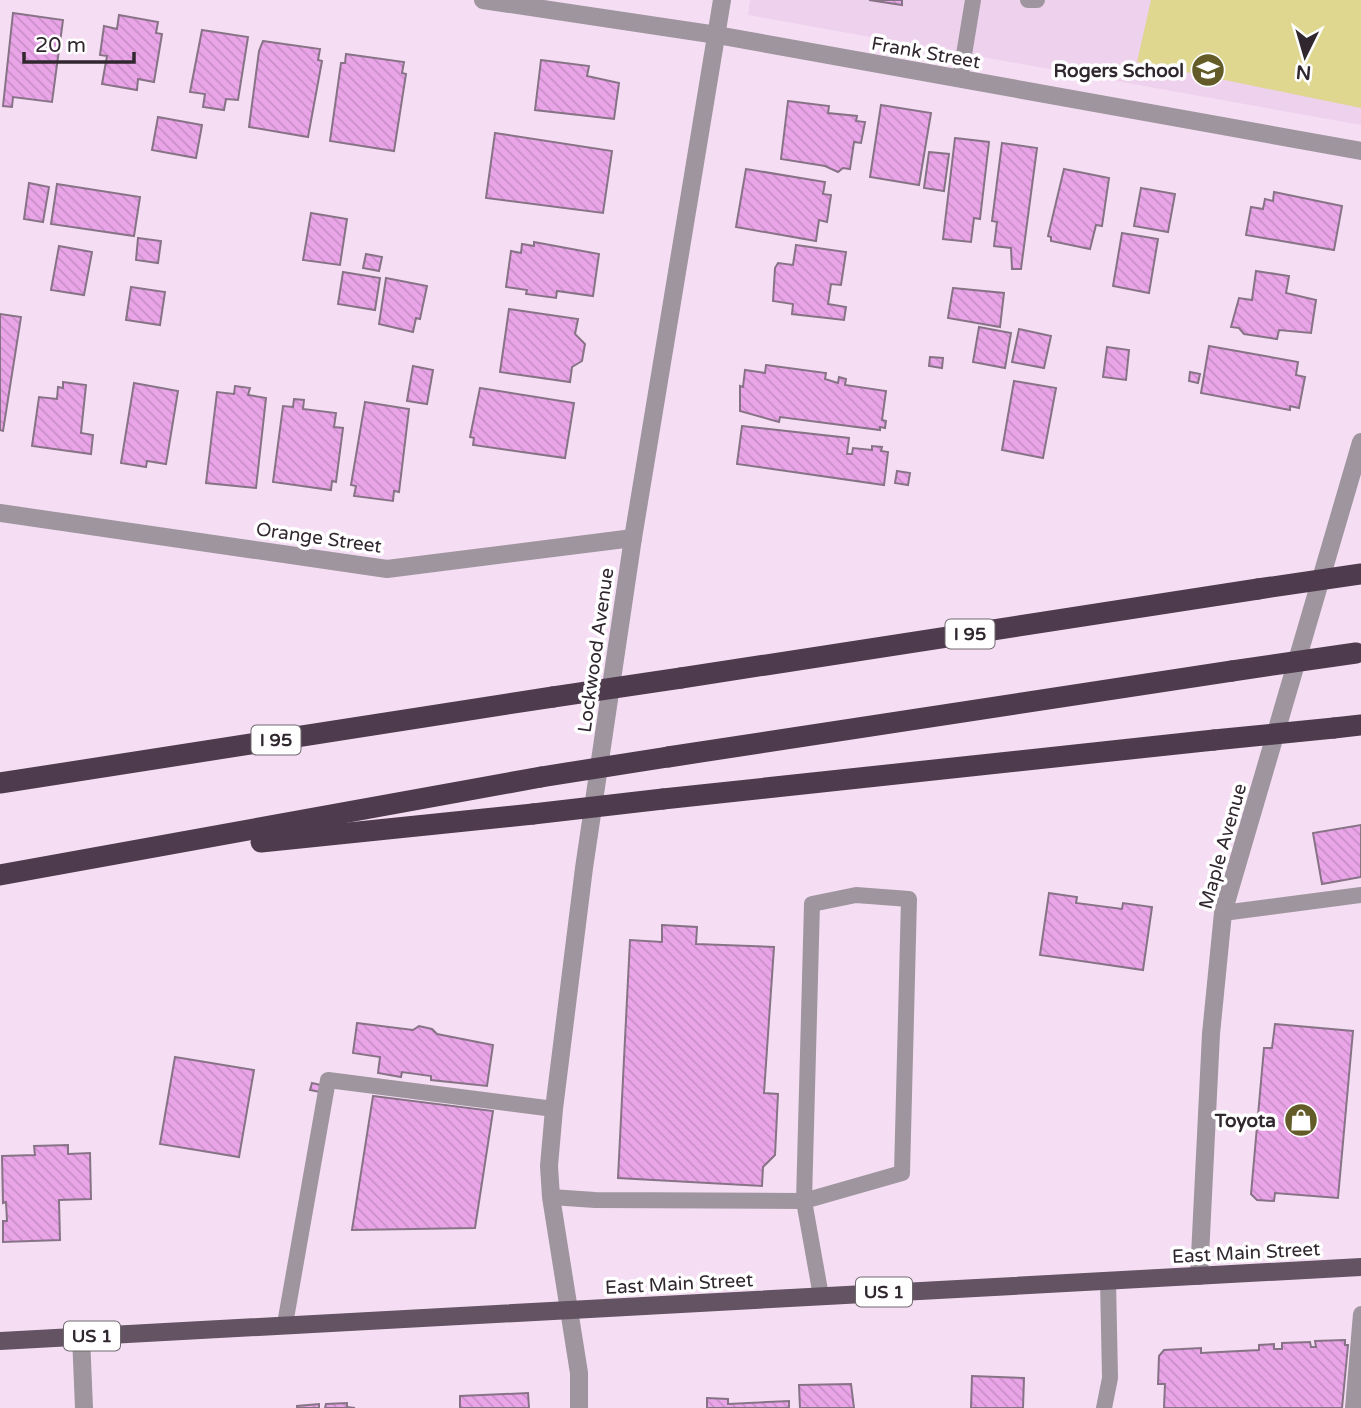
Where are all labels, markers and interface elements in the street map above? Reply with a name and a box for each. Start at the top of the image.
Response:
scale bar [24,21,135,65]
north arrow [1270,21,1340,91]
text: 20 m [35,33,86,58]
street label: Frank Street [870,33,982,73]
school or university icon: Rogers School [1189,51,1227,89]
place label: Rogers School [1054,60,1184,83]
text: N [1295,60,1312,84]
street label: Orange Street [255,518,383,558]
street label: Lockwood Avenue [574,566,618,734]
road number: I 95 [946,620,995,648]
road number: I 95 [252,726,300,754]
street label: Maple Avenue [1195,781,1251,912]
shop icon: Toyota [1282,1101,1320,1139]
place label: Toyota [1214,1110,1276,1133]
street label: East Main Street [1171,1238,1321,1268]
street label: East Main Street [604,1269,754,1299]
road number: US 1 [856,1278,912,1307]
road number: US 1 [64,1322,120,1350]

